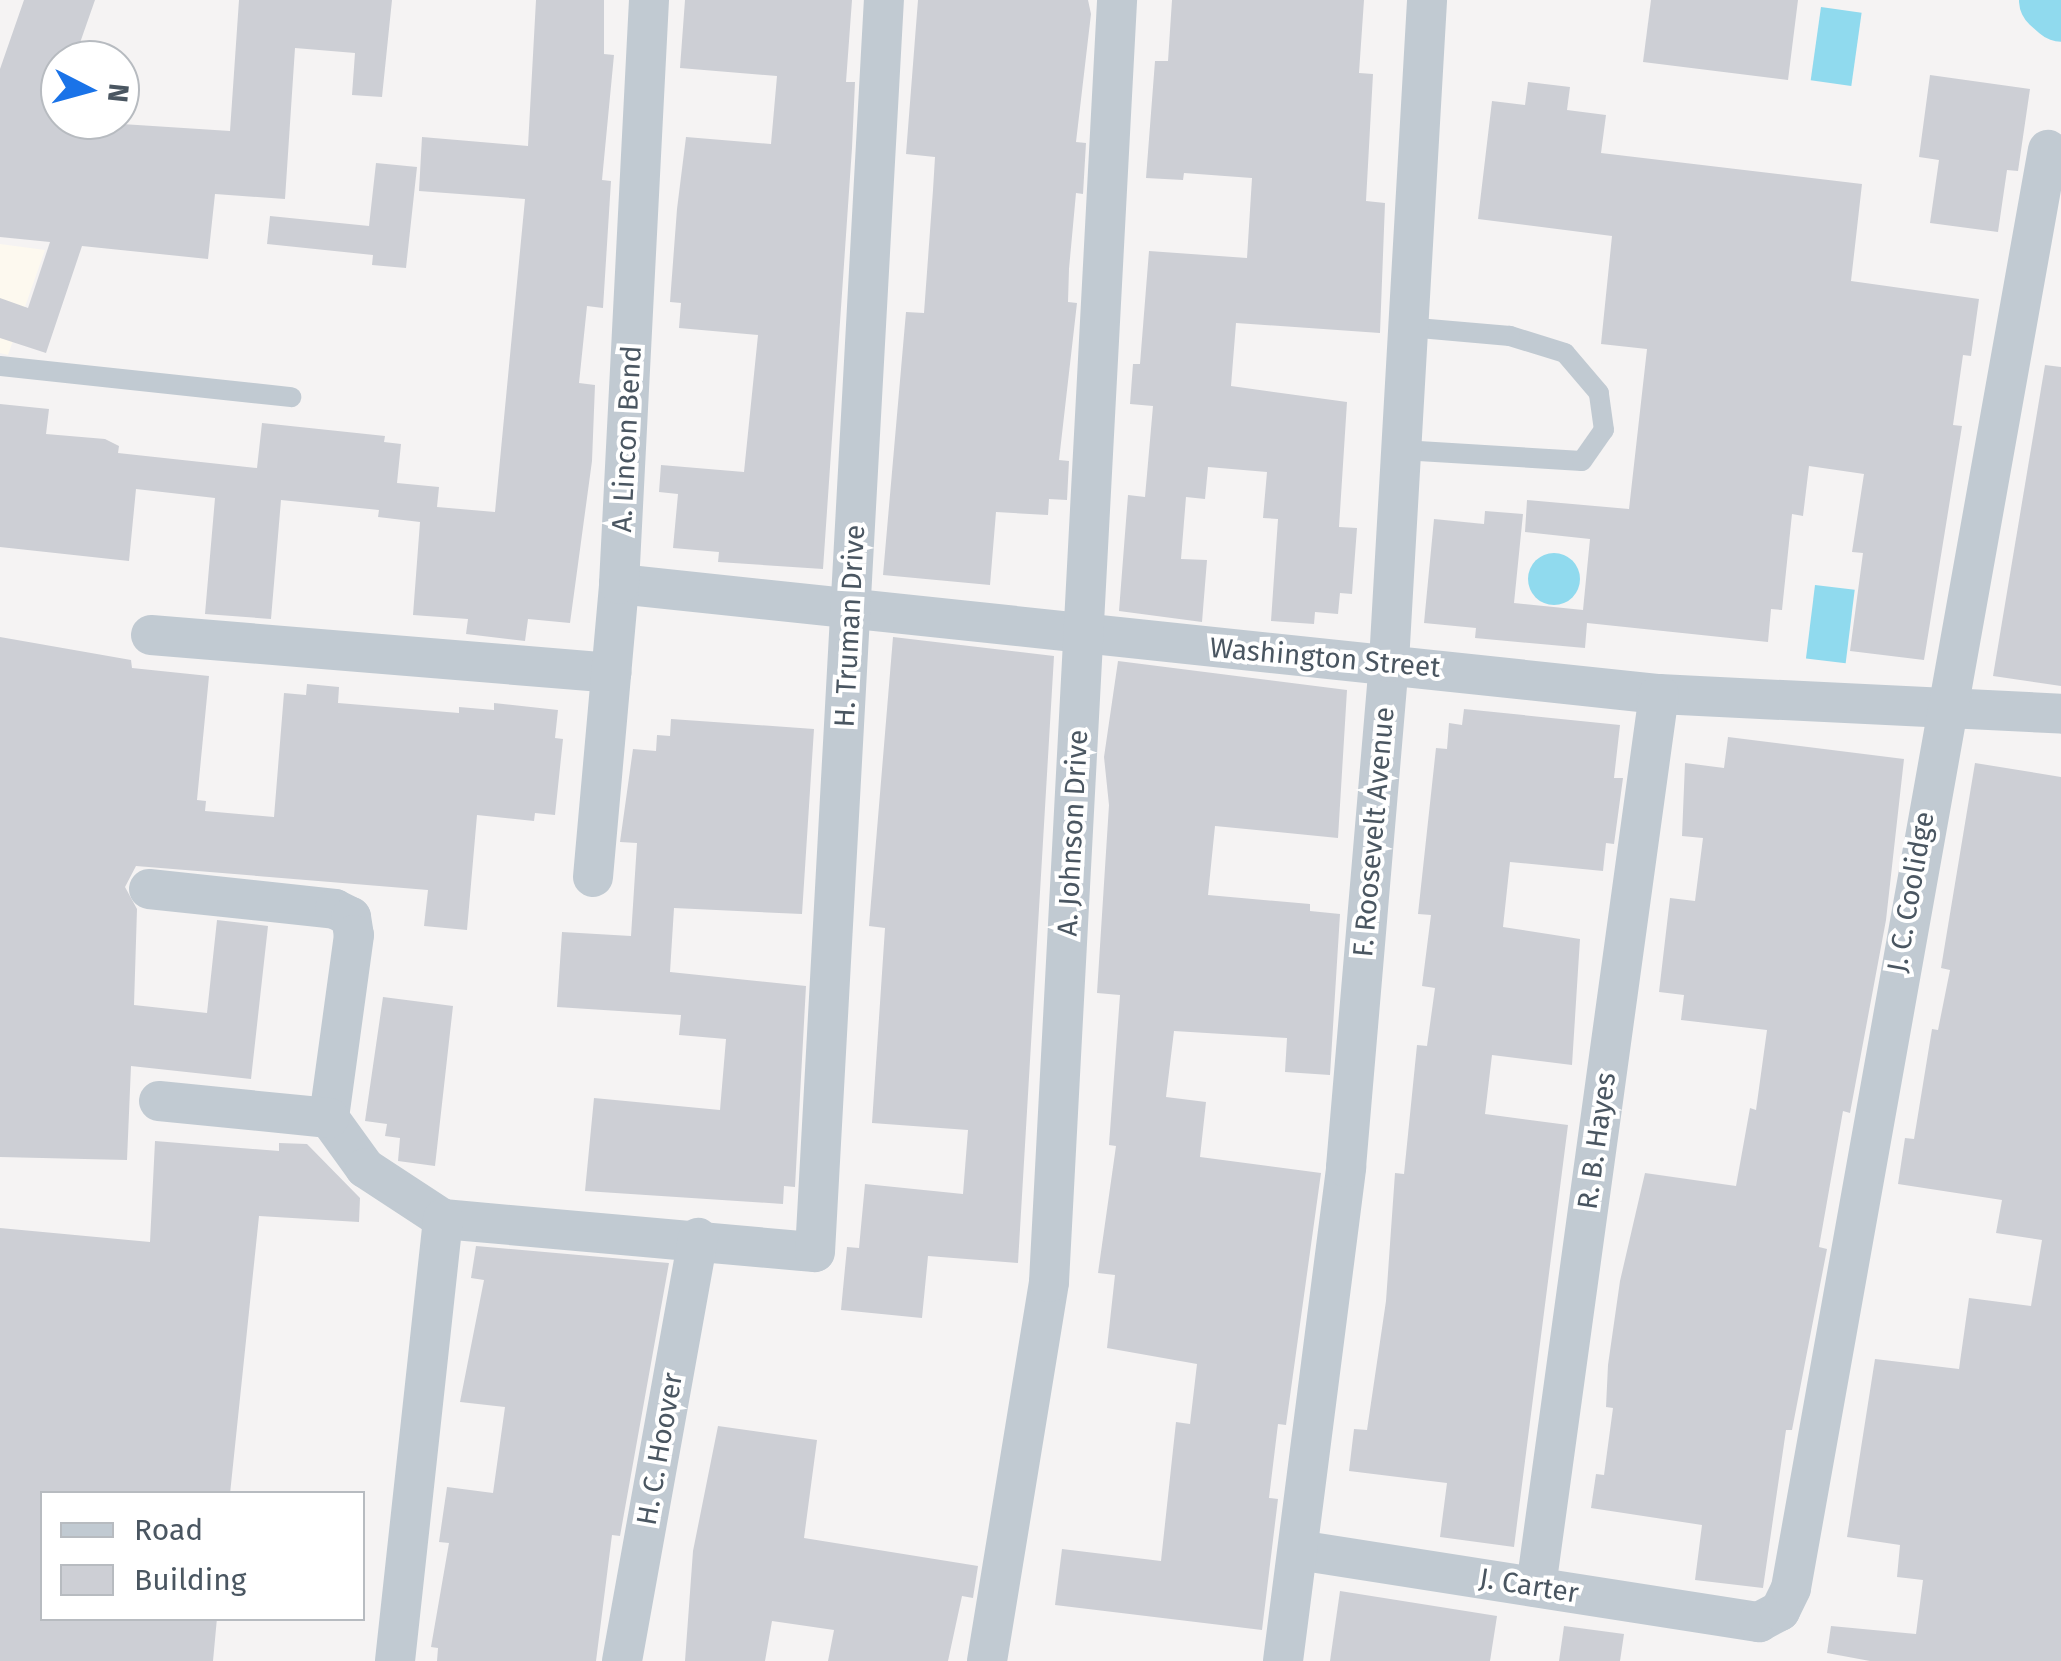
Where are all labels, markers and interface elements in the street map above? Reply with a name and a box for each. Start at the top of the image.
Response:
north arrow [40,40,140,140]
text: N [101,82,136,104]
street label: A. Lincon Bend [605,345,649,533]
street label: H. Truman Drive [828,524,872,728]
street label: Washington Street [1208,631,1442,685]
street label: F. Roosevelt Avenue [1346,706,1402,958]
street label: A. Johnson Drive [1051,729,1095,937]
street label: J. C. Coolidge [1880,809,1942,975]
street label: R. B. Hayes [1571,1070,1623,1212]
street label: H. C. Hoover [630,1370,690,1528]
legend [40,1491,365,1621]
text: Road [134,1512,203,1548]
text: Building [134,1562,246,1598]
street label: J. Carter [1477,1562,1581,1610]

